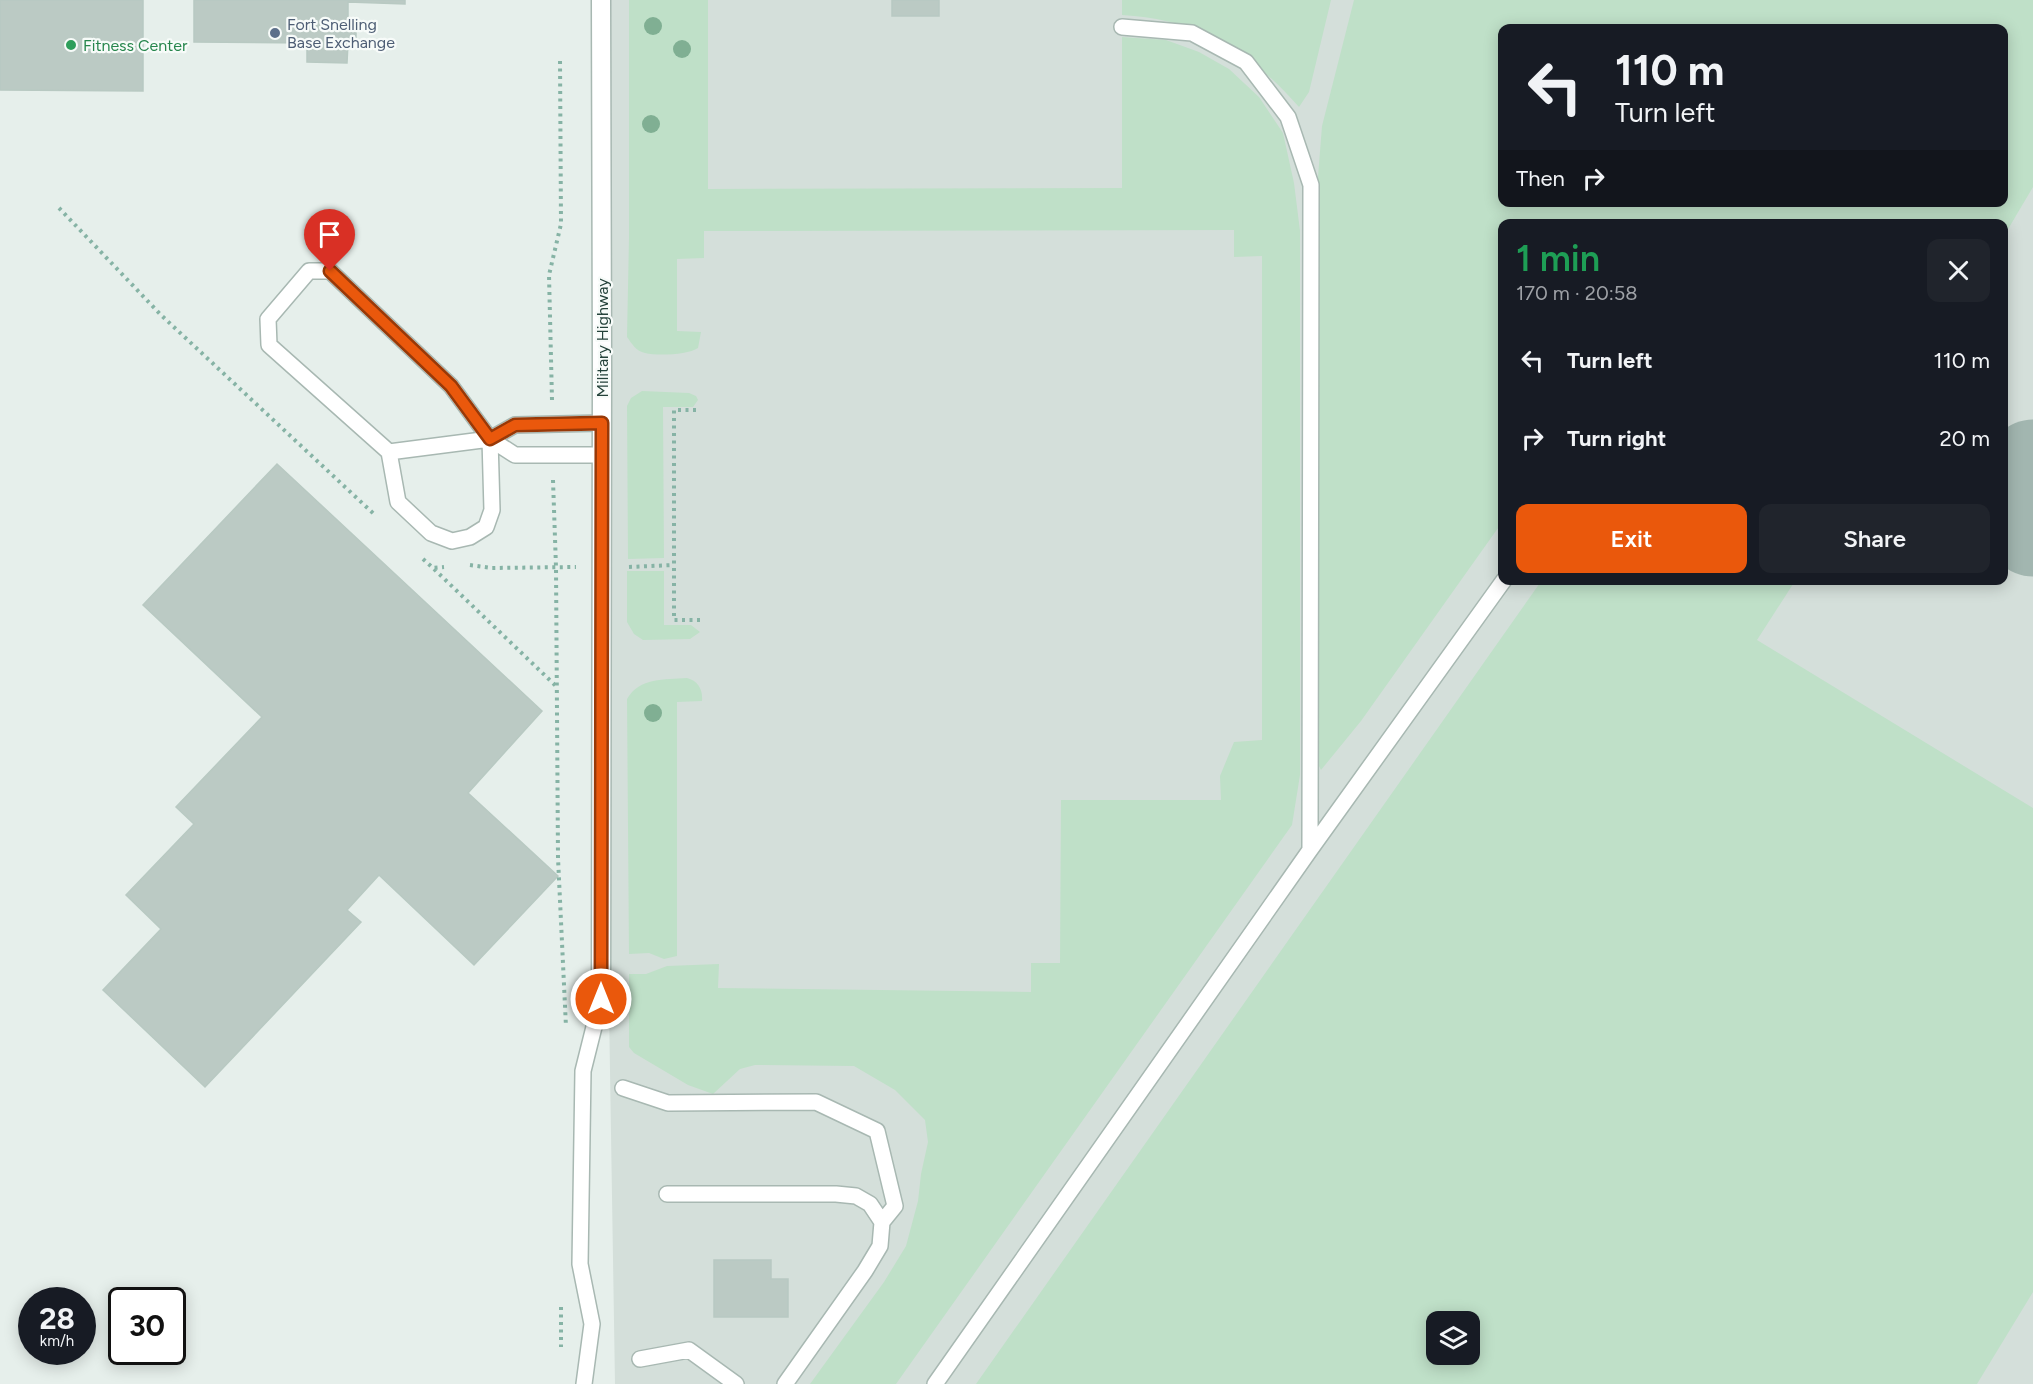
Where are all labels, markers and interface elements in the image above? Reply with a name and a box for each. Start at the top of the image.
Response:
place label: Fort Snelling Base Exchange [287,15,395,52]
marker: Fort Snelling Base Exchange [268,26,282,40]
place label: Fitness Center [83,36,188,55]
marker: Fitness Center [64,38,78,52]
text: 110 m [1615,45,1724,96]
icon: left [1516,48,1594,126]
text: Turn left [1615,96,1715,129]
icon: right [1577,162,1610,195]
text: Then [1516,165,1565,192]
pin [304,209,355,271]
icon: arrive [313,218,346,251]
text: 1 min [1516,237,1600,280]
button: close [1927,239,1990,302]
street label: Military Highway [593,278,612,398]
text: 170 m · 20:58 [1516,281,1638,305]
icon: left [1516,344,1549,377]
text: Turn left [1567,347,1653,374]
text: 110 m [1934,347,1990,374]
icon: right [1516,422,1549,455]
text: Turn right [1567,425,1666,452]
text: 20 m [1939,425,1990,452]
button: Exit [1516,504,1747,573]
button: Share [1759,504,1990,573]
position arrow [569,967,633,1031]
speed limit sign: 30 [108,1287,186,1365]
text: 28 [39,1300,75,1337]
map controls [1426,1311,1480,1365]
button: layers [1426,1311,1480,1365]
text: km/h [40,1332,74,1350]

